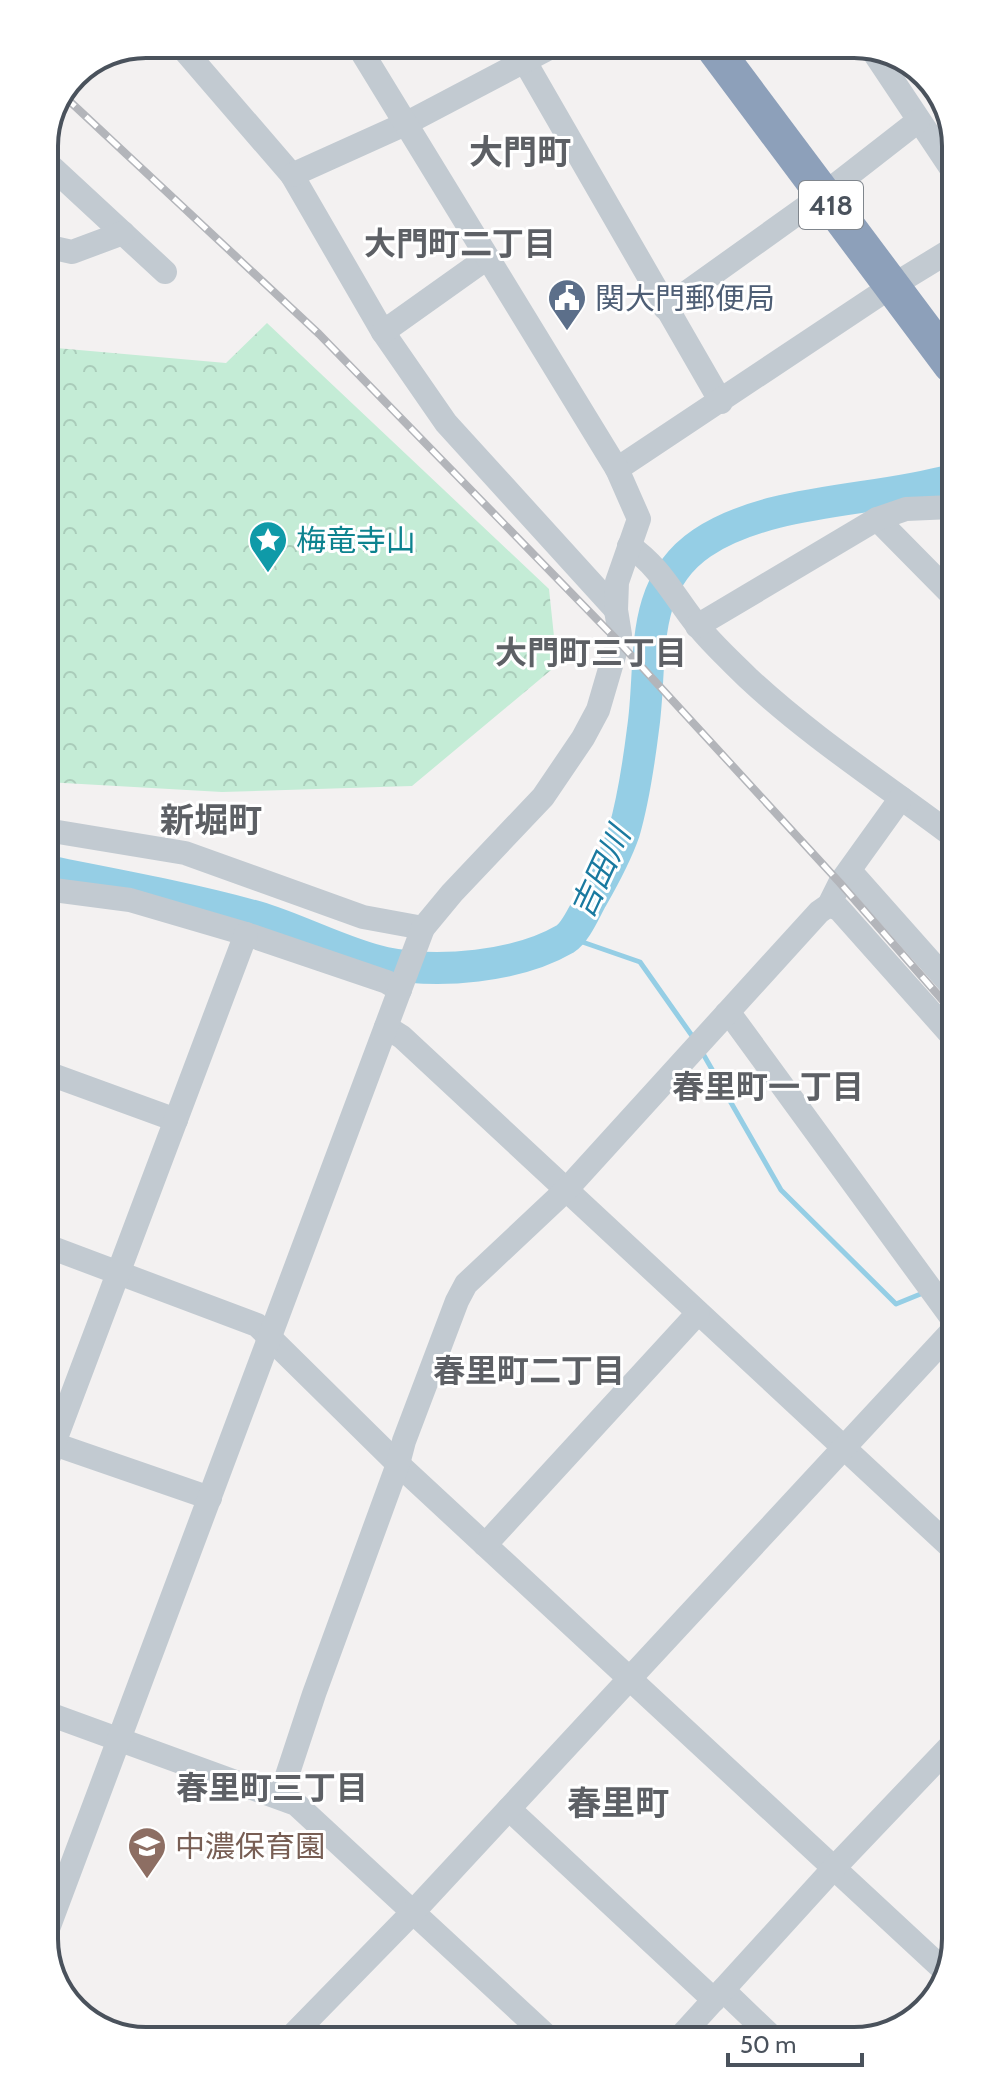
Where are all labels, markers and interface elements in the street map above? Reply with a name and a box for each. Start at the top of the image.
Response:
district label: 大門町 [469,131,571,173]
road number: 418 [799,181,863,229]
district label: 大門町二丁目 [364,224,556,263]
public building icon: 関大門郵便局 [546,277,588,332]
place label: 関大門郵便局 [595,280,775,317]
place icon: 梅竜寺山 [247,519,289,574]
place label: 梅竜寺山 [296,522,416,559]
district label: 大門町三丁目 [495,633,687,672]
district label: 新堀町 [160,799,262,841]
water label: 吉田川 [562,818,639,924]
district label: 春里町一丁目 [672,1067,864,1106]
district label: 春里町二丁目 [433,1351,625,1390]
district label: 春里町三丁目 [176,1768,368,1807]
district label: 春里町 [567,1782,669,1824]
school or university icon: 中濃保育園 [126,1825,168,1880]
place label: 中濃保育園 [175,1828,325,1865]
scale bar [728,2017,862,2067]
text: 50 m [740,2030,796,2059]

